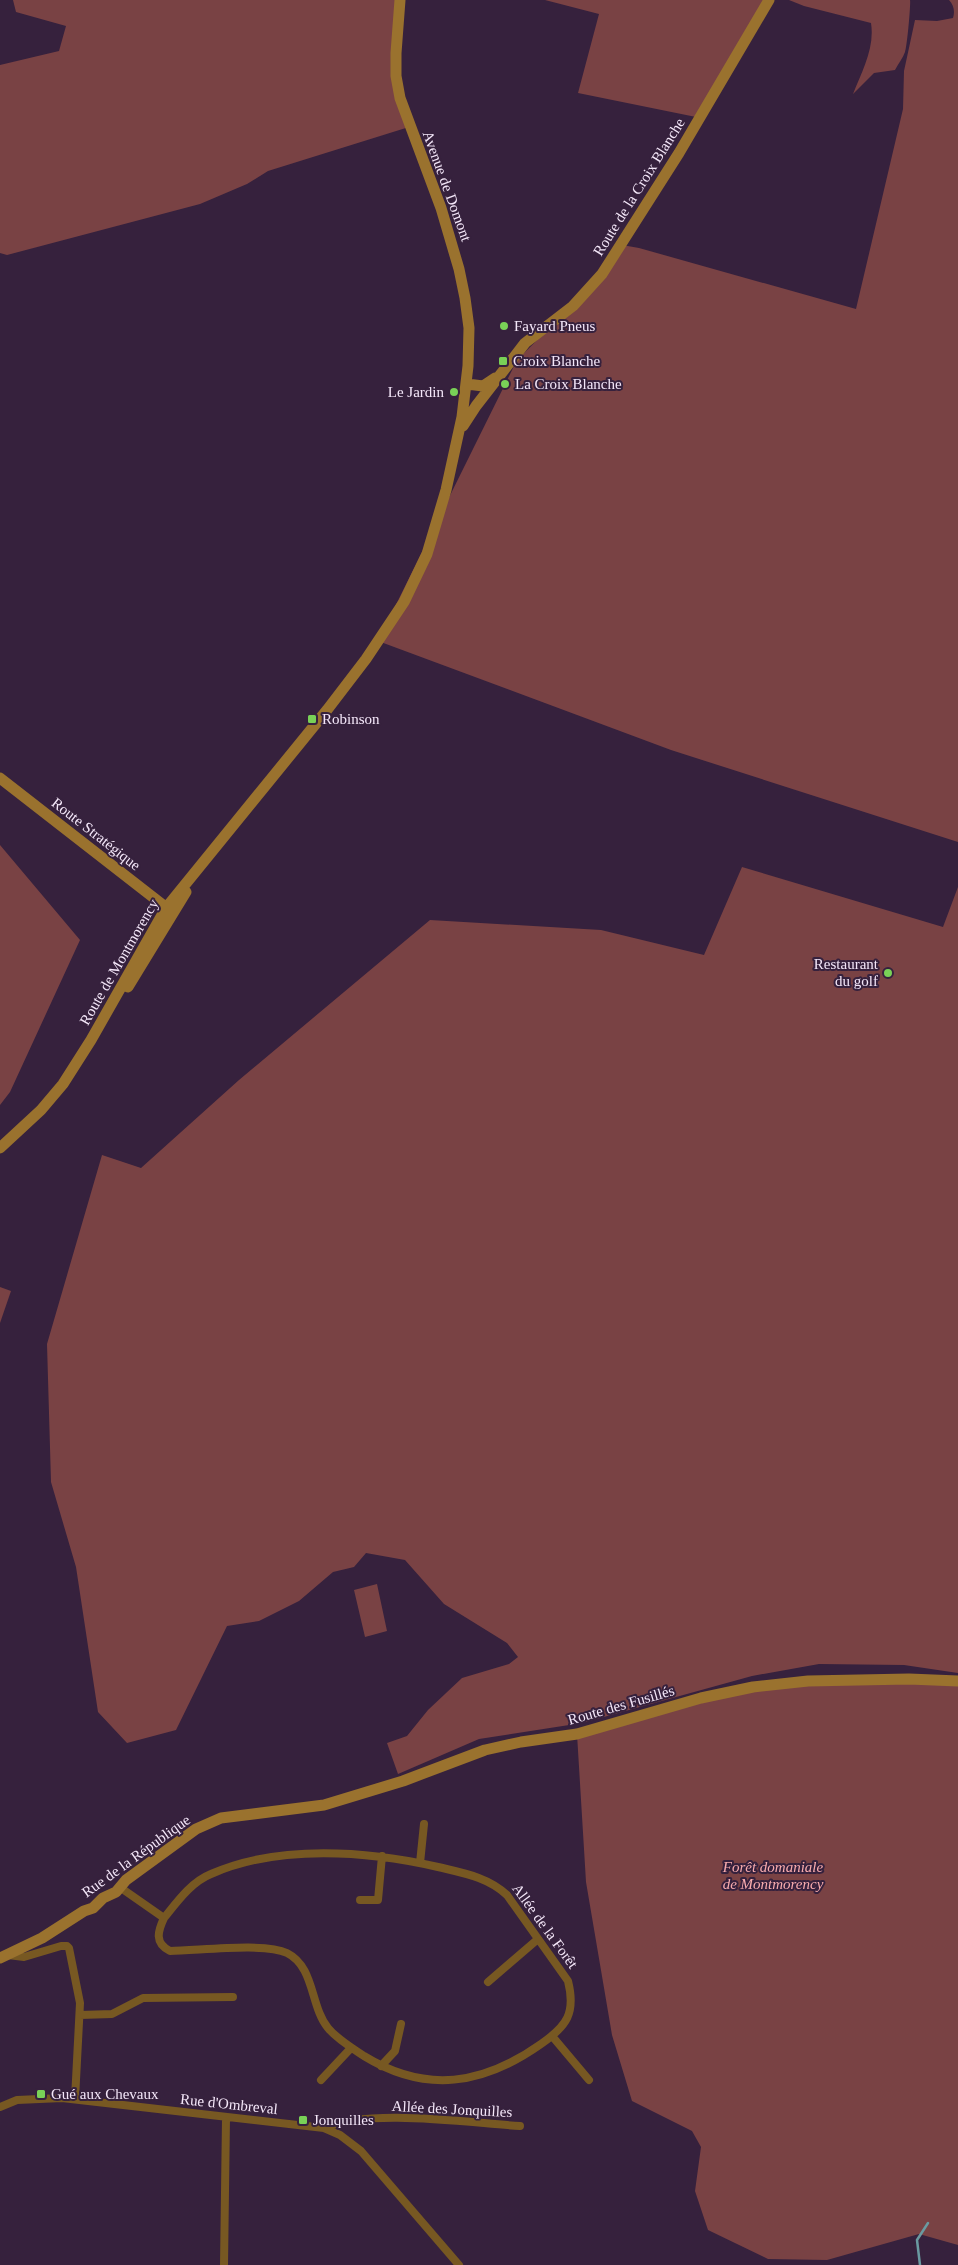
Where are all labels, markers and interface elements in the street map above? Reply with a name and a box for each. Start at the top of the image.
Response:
street label: Route de la Croix Blanche [590,115,688,259]
street label: Avenue de Domont [420,129,475,244]
place label: Fayard Pneus [514,318,595,334]
marker: Fayard Pneus [498,320,510,332]
place label: Croix Blanche [513,353,600,369]
marker: Croix Blanche [497,355,509,367]
place label: La Croix Blanche [515,376,622,392]
marker: La Croix Blanche [499,378,511,390]
place label: Le Jardin [388,384,444,400]
marker: Le Jardin [448,386,460,398]
place label: Robinson [322,711,380,727]
marker: Robinson [306,713,318,725]
street label: Route Stratégique [49,794,144,874]
street label: Route de Montmorency [76,896,162,1028]
place label: Restaurant du golf [814,956,879,989]
marker: Restaurant du golf [882,967,894,979]
street label: Route des Fusillés [566,1682,676,1728]
street label: Rue de la République [79,1811,193,1901]
park label: Forêt domaniale de Montmorency [722,1859,824,1892]
street label: Allée de la Forêt [509,1881,581,1972]
place label: Gué aux Chevaux [51,2086,159,2102]
marker: Gué aux Chevaux [35,2088,47,2100]
street label: Rue d'Ombreval [179,2091,279,2117]
street label: Allée des Jonquilles [391,2098,513,2120]
place label: Jonquilles [313,2112,374,2128]
marker: Jonquilles [297,2114,309,2126]

